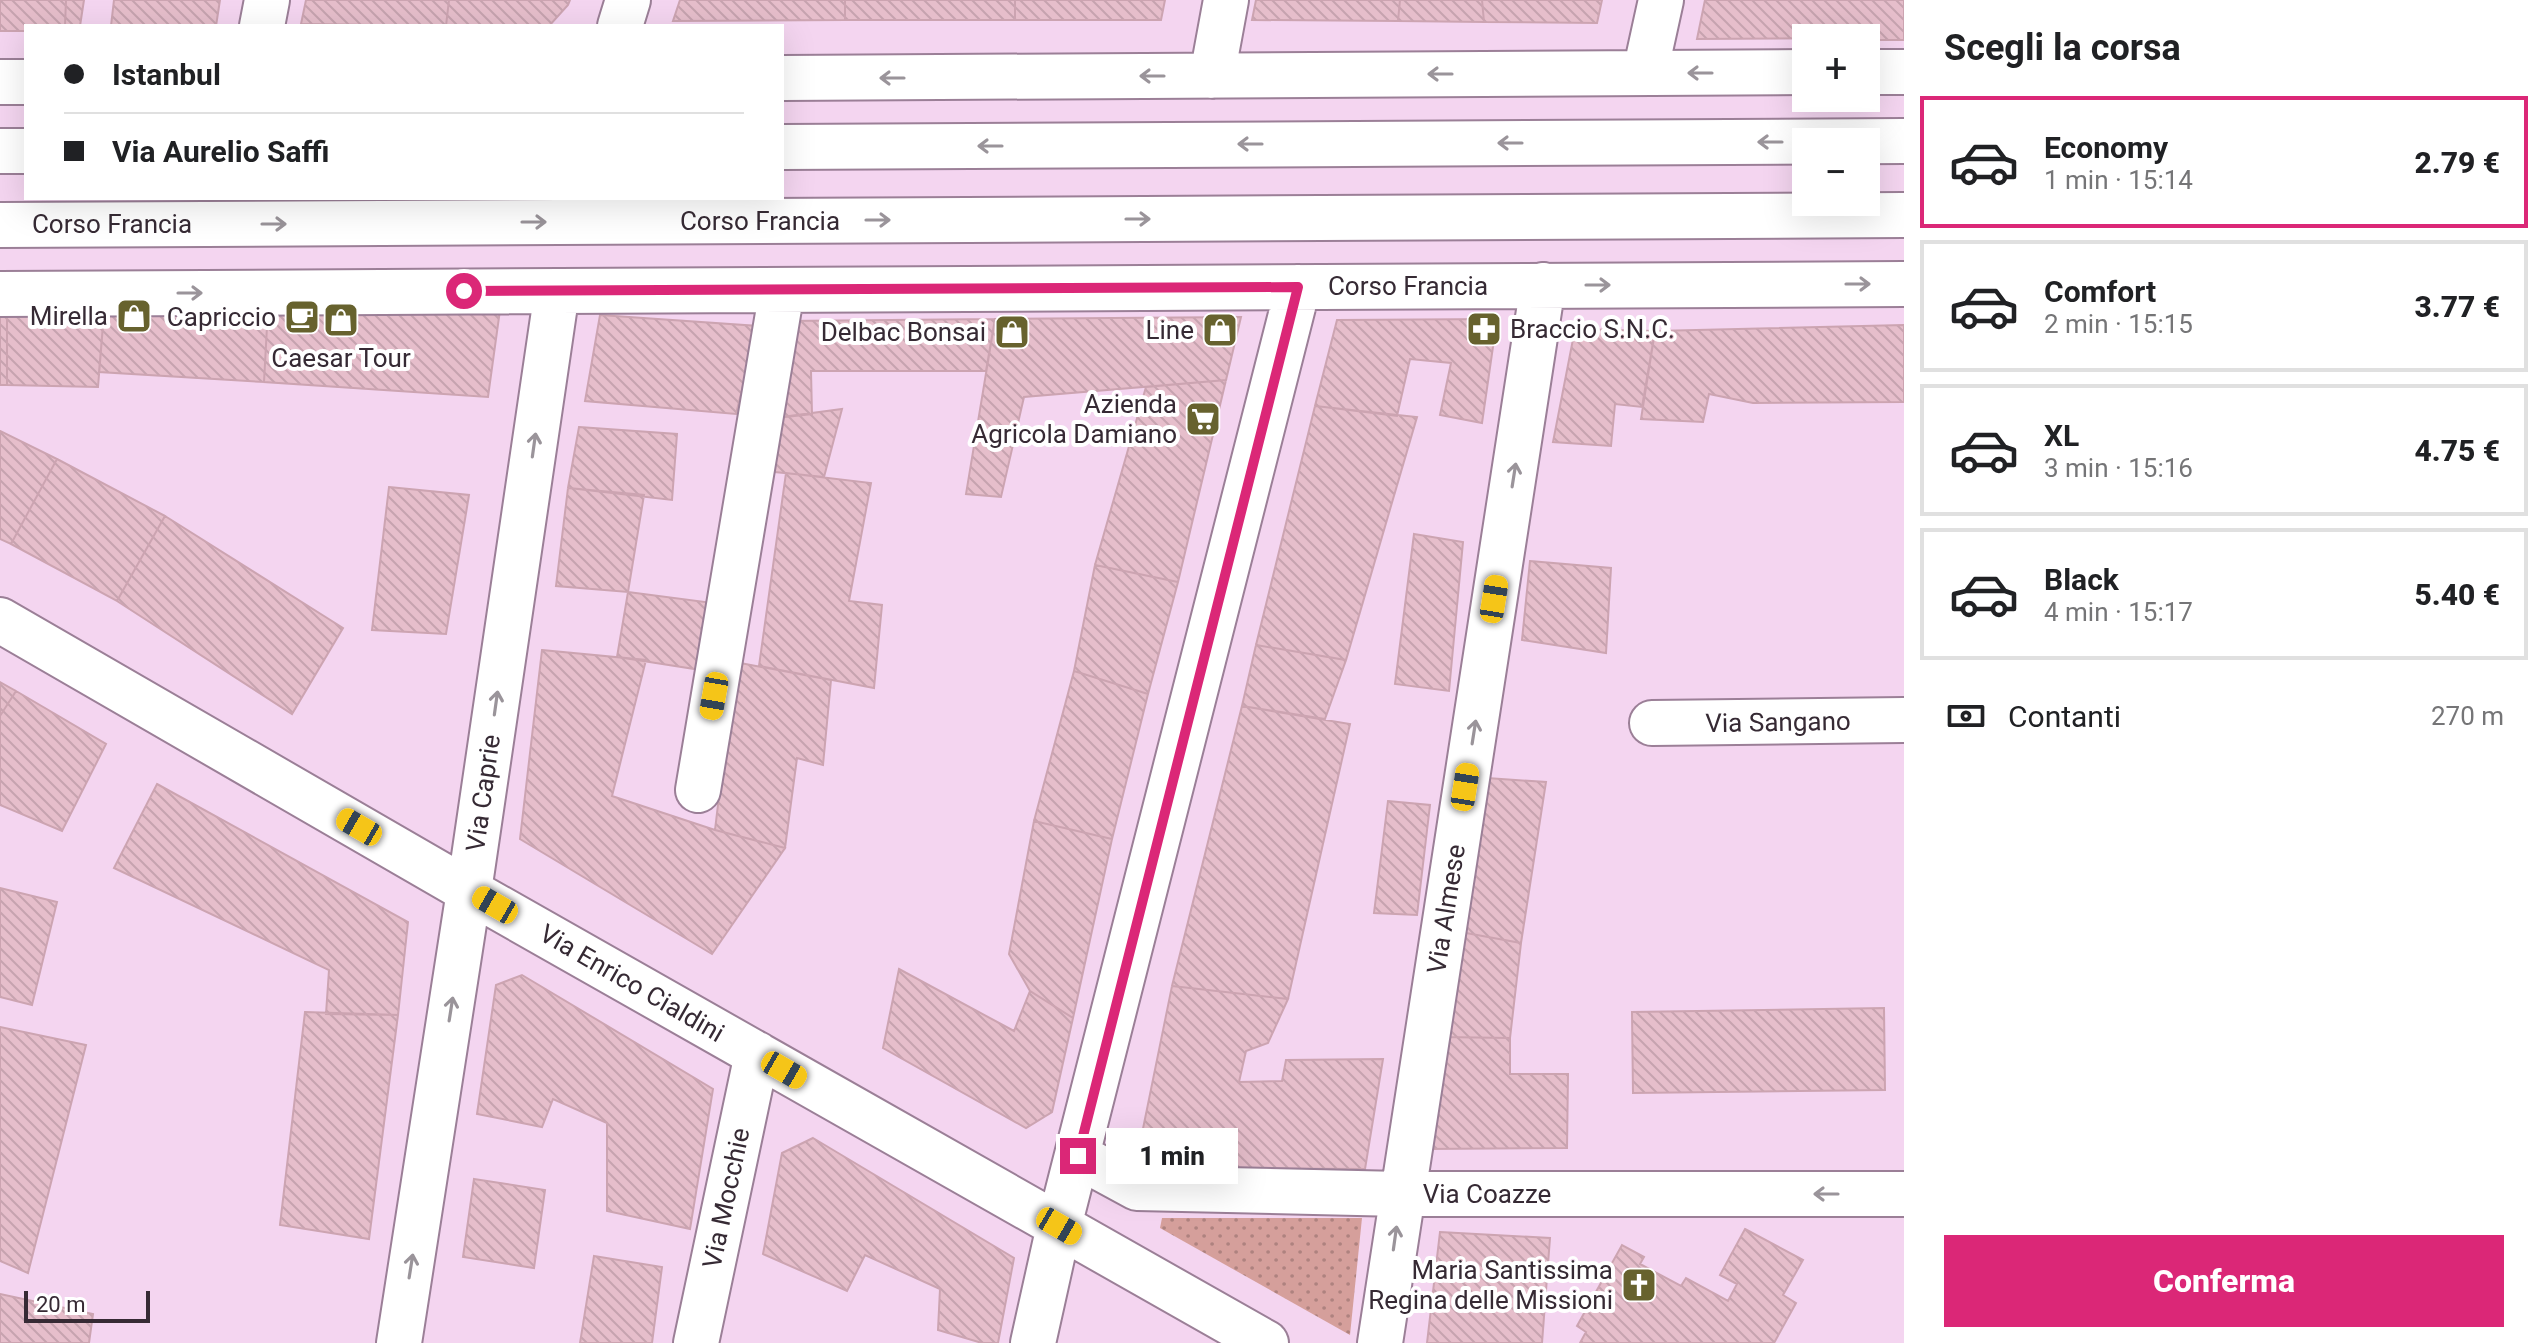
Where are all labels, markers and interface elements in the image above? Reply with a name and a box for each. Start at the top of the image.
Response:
map controls [1792,24,1880,216]
button: + [1792,24,1880,112]
text: Scegli la corsa [1944,27,2181,69]
text: Istanbul [112,57,221,92]
one-way arrow [1687,65,1714,81]
one-way arrow [1427,66,1454,82]
one-way arrow [1139,68,1166,84]
one-way arrow [879,70,906,85]
icon: car [1948,126,2020,198]
button: − [1792,128,1880,216]
text: Economy [2044,130,2168,165]
text: Via Aurelio Saffi [112,134,329,169]
one-way arrow [1757,134,1784,150]
one-way arrow [1497,135,1524,151]
one-way arrow [1237,137,1264,152]
one-way arrow [977,138,1004,154]
text: 2.79 € [2414,145,2500,180]
text: 1 min · 15:14 [2044,165,2193,195]
street label: Corso Francia [680,206,840,236]
street label: Corso Francia [32,209,192,239]
one-way arrow [1124,211,1151,227]
one-way arrow [864,212,891,228]
one-way arrow [520,214,547,230]
one-way arrow [260,216,287,231]
icon: car [1948,270,2020,342]
street label: Corso Francia [1328,271,1488,301]
route start [446,273,482,309]
text: Comfort [2044,274,2156,309]
one-way arrow [1844,276,1871,292]
one-way arrow [1584,277,1611,293]
one-way arrow [176,285,203,301]
text: 3.77 € [2414,289,2500,324]
shop icon: Mirella [115,297,153,335]
cafe icon: Capriccio [283,298,321,336]
place label: Mirella [30,301,108,331]
shop icon: Caesar Tour [322,301,360,339]
place label: Capriccio [167,302,276,332]
text: 2 min · 15:15 [2044,309,2193,339]
pharmacy icon: Braccio S.N.C. [1465,310,1503,348]
shop icon: Line [1201,311,1239,349]
shop icon: Delbac Bonsai [993,313,1031,351]
place label: Braccio S.N.C. [1510,314,1675,344]
place label: Line [1146,315,1194,345]
place label: Delbac Bonsai [821,317,986,347]
place label: Caesar Tour [271,343,411,373]
place label: Azienda Agricola Damiano [971,389,1177,449]
supermarket icon: Azienda Agricola Damiano [1184,400,1222,438]
icon: car [1948,414,2020,486]
text: XL [2044,418,2079,453]
one-way arrow [527,433,542,458]
text: 4.75 € [2414,433,2500,468]
text: 3 min · 15:16 [2044,453,2193,483]
one-way arrow [1507,463,1522,488]
icon: car [1948,558,2020,630]
text: Black [2044,562,2119,597]
car [1478,573,1510,625]
text: 5.40 € [2414,577,2500,612]
text: 4 min · 15:17 [2044,597,2193,627]
car [698,670,730,722]
one-way arrow [489,690,504,716]
icon: cash [1944,694,1988,738]
text: Contanti [2008,699,2121,734]
text: 270 m [2431,701,2504,731]
street label: Via Sangano [1705,706,1851,738]
one-way arrow [1467,720,1482,745]
street label: Via Caprie [460,732,506,854]
car [1449,761,1481,813]
car [332,805,386,849]
street label: Via Almese [1421,842,1471,976]
car [468,883,522,927]
street label: Via Enrico Cialdini [534,918,730,1048]
one-way arrow [444,997,459,1022]
car [757,1048,811,1092]
street label: Via Mocchie [696,1125,756,1271]
callout: 1 min [1106,1128,1238,1184]
route end [1060,1138,1096,1174]
text: 1 min [1139,1141,1205,1171]
street label: Via Coazze [1423,1179,1551,1209]
one-way arrow [1813,1186,1840,1202]
car [1032,1204,1086,1248]
one-way arrow [1388,1226,1403,1251]
button: Conferma [1944,1235,2504,1327]
one-way arrow [404,1254,419,1279]
place label: Maria Santissima Regina delle Missioni [1368,1255,1613,1315]
church icon: Maria Santissima Regina delle Missioni [1620,1266,1658,1304]
scale bar [24,1287,150,1323]
text: 20 m [36,1292,85,1317]

